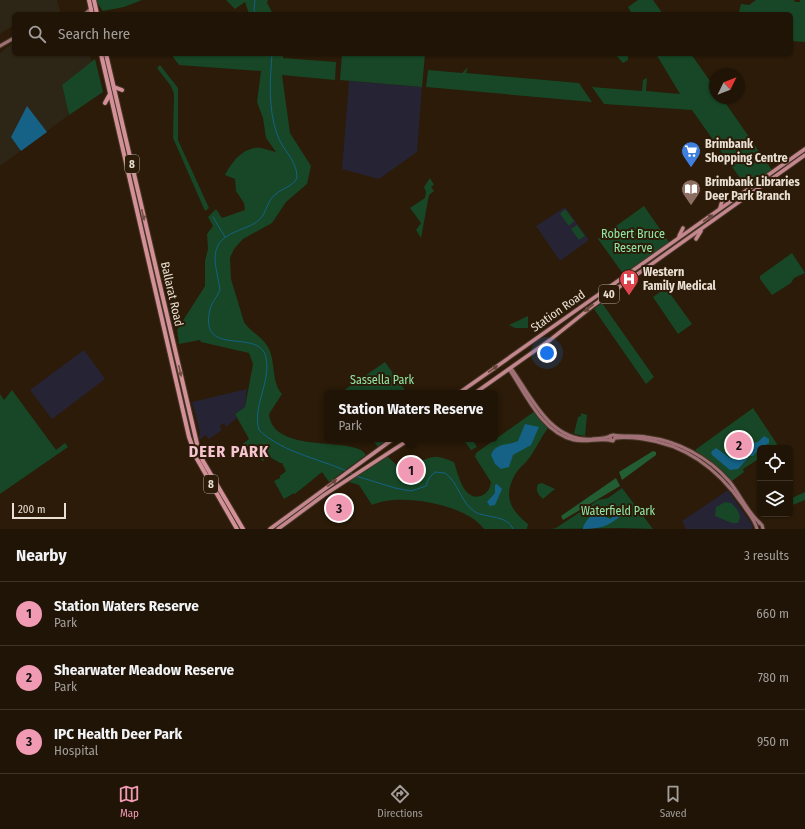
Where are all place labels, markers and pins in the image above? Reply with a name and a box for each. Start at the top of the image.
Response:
place label: Brimbank Shopping Centre [705,137,788,165]
supermarket icon: Brimbank Shopping Centre [680,140,702,168]
place label: Brimbank Libraries Deer Park Branch [705,175,800,203]
library icon: Brimbank Libraries Deer Park Branch [680,178,702,206]
place label: Western Family Medical [643,265,716,293]
hospital icon: Western Family Medical [618,268,640,296]
pin: 2 [726,430,752,460]
pin: 1 [398,455,424,485]
pin: 3 [326,493,352,523]

